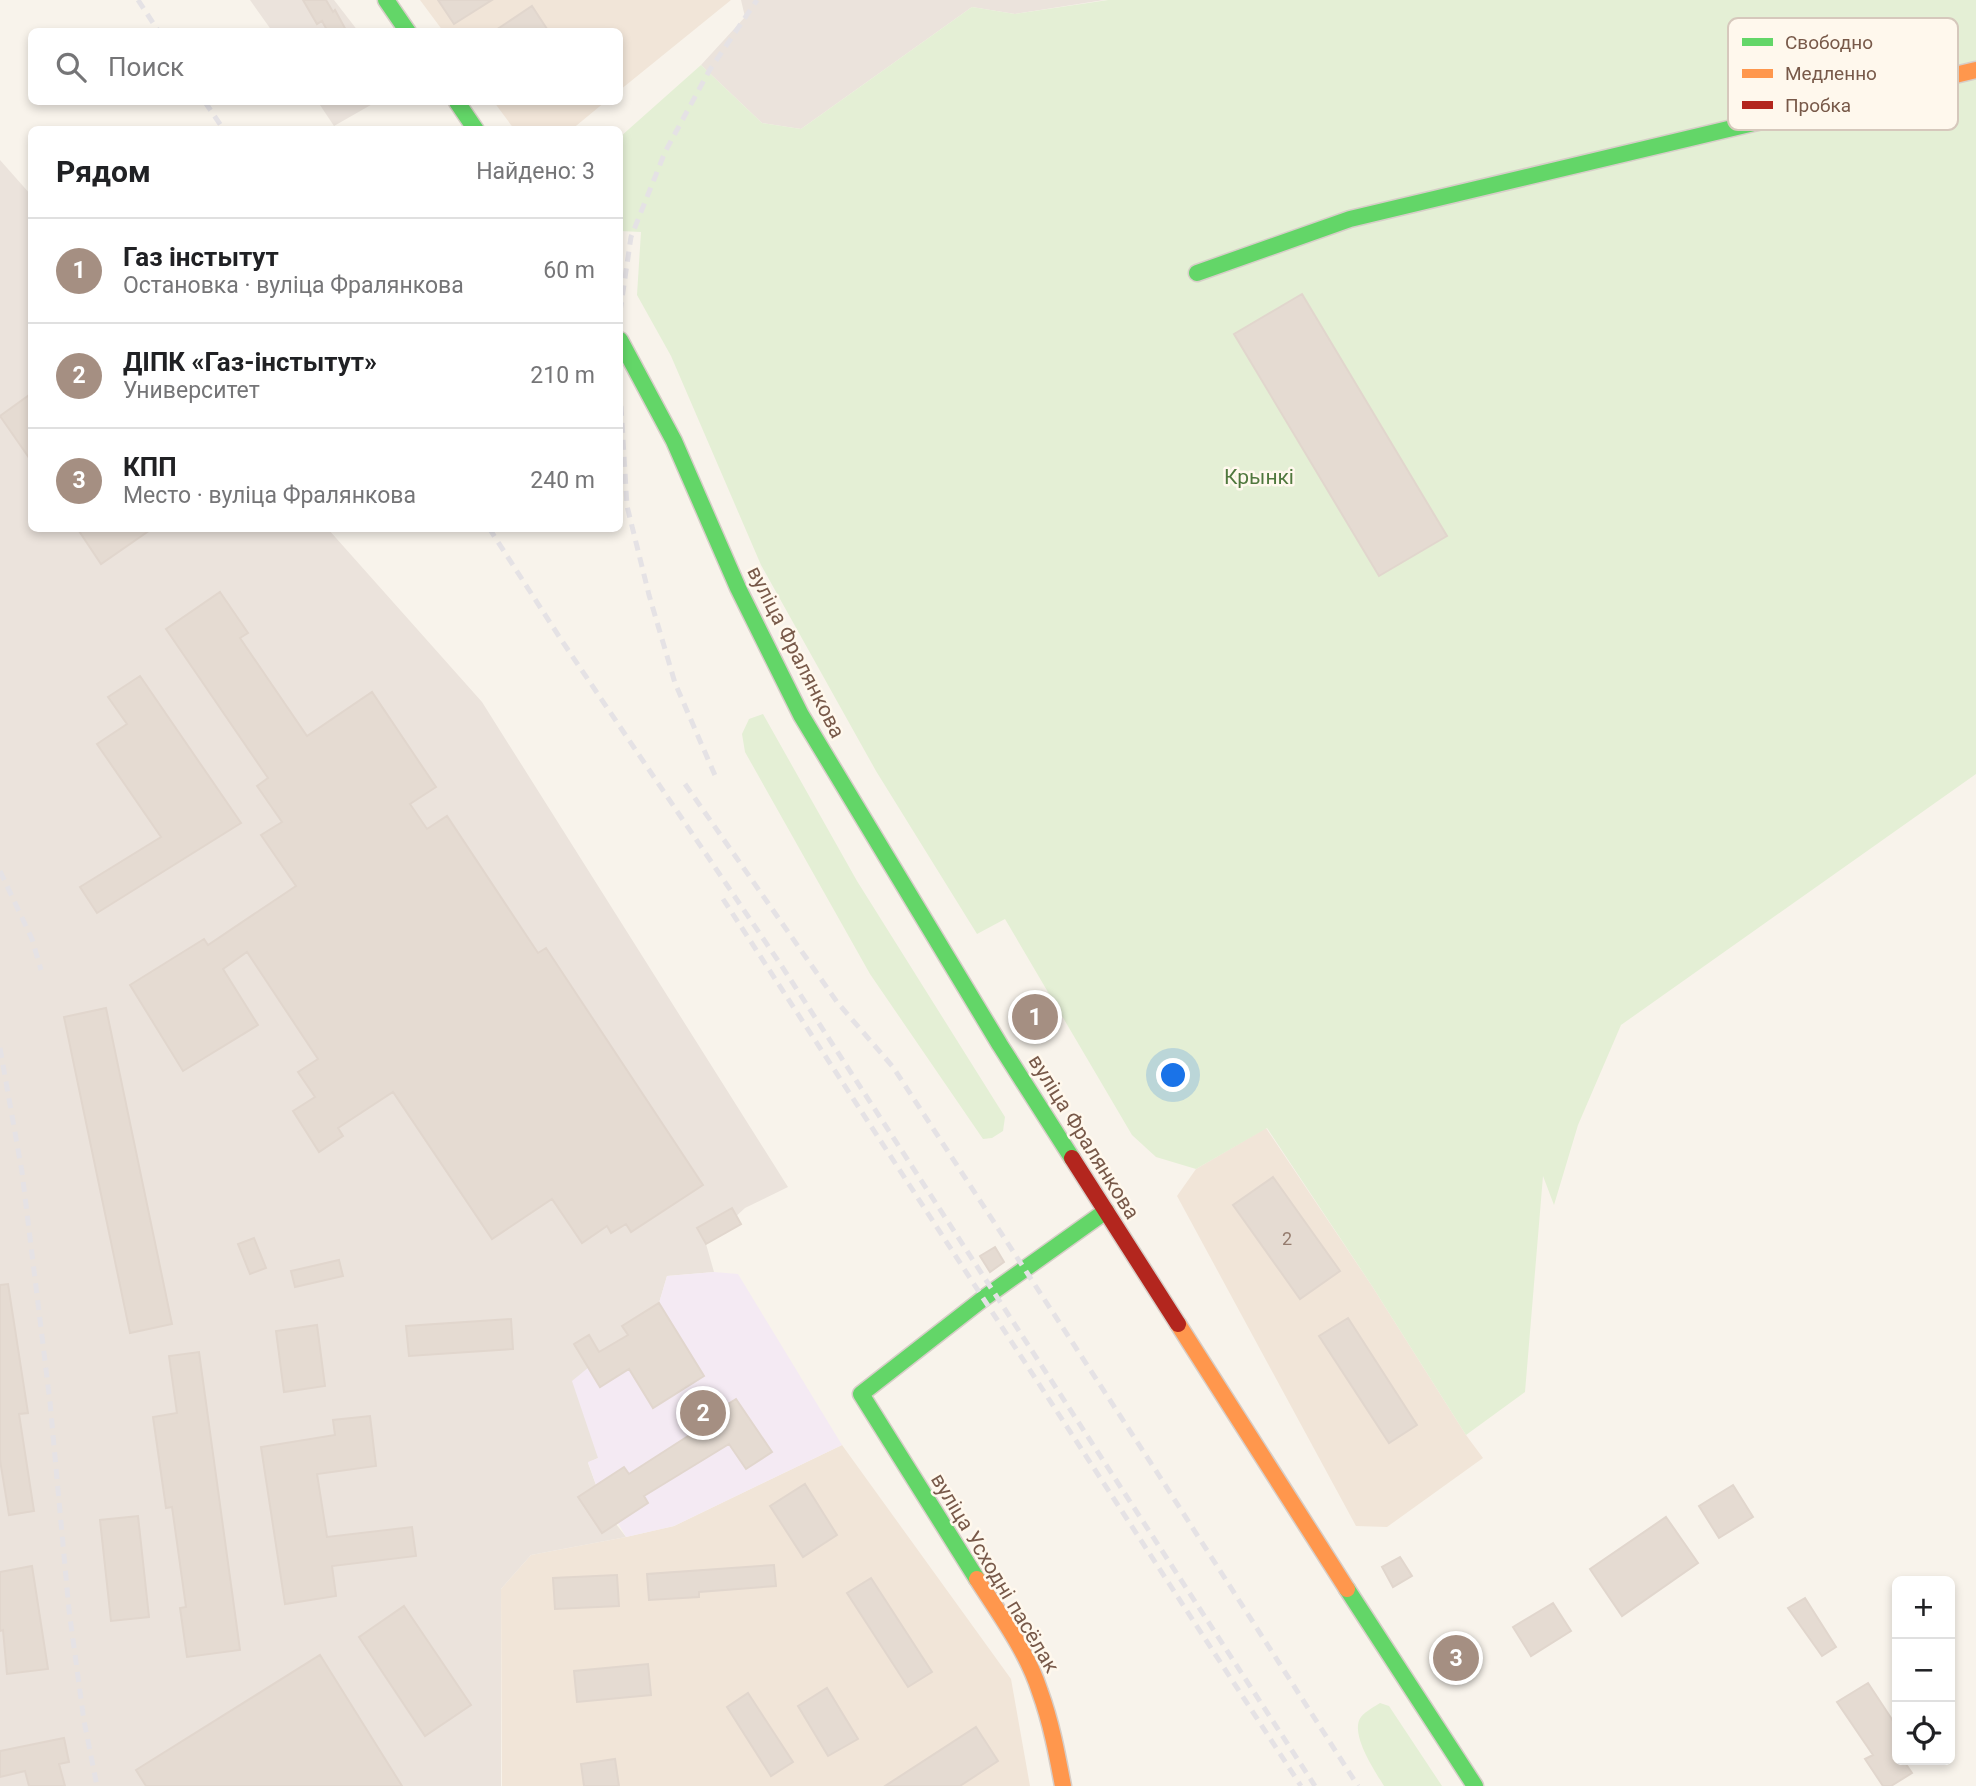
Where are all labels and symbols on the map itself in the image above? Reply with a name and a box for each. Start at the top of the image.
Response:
legend [1728,18,1958,130]
text: Свободно [1785,31,1873,54]
text: Медленно [1785,62,1877,85]
text: Пробка [1785,94,1851,117]
park label: Крынкі [1224,465,1294,489]
street label: вуліца Фралянкова [742,562,850,742]
pin: 1 [1012,991,1058,1043]
street label: вуліца Фралянкова [1024,1050,1144,1224]
your location [1156,1058,1190,1092]
house number: 2 [1282,1228,1292,1249]
pin: 2 [680,1387,726,1439]
street label: вуліца Усходні пасёлак [926,1469,1064,1678]
pin: 3 [1433,1632,1479,1684]

